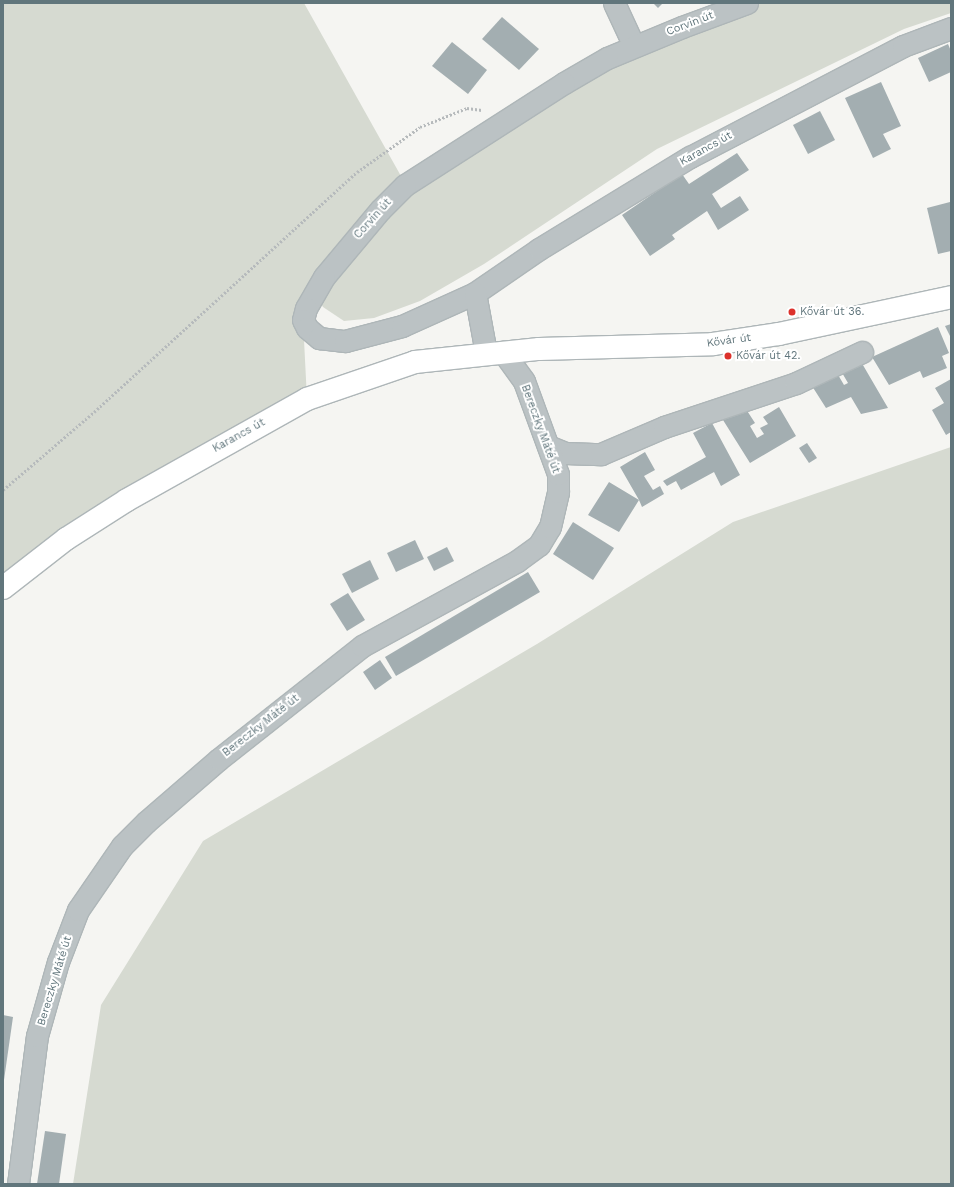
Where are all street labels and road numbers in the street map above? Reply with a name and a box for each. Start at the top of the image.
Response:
street label: Corvin út [665,9,715,39]
street label: Karancs út [678,129,734,169]
street label: Corvin út [352,196,394,242]
street label: Kővár út [706,331,752,351]
street label: Bereczky Máté út [518,383,562,475]
street label: Karancs út [211,416,267,456]
street label: Bereczky Máté út [220,692,302,760]
street label: Bereczky Máté út [35,934,75,1028]

